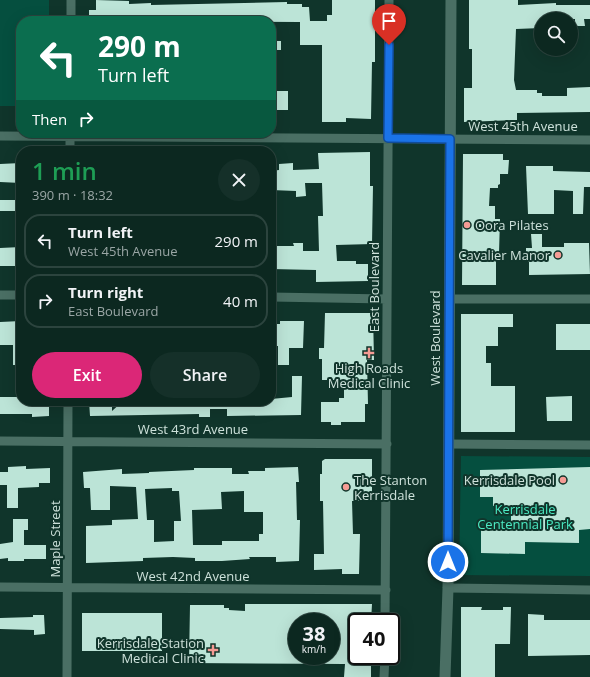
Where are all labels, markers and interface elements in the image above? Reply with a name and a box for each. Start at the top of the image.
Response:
pin [372,4,406,45]
icon: arrive [378,10,400,32]
map controls [534,12,578,56]
button: search [534,12,578,56]
text: 290 m [98,27,181,65]
icon: left [32,32,84,84]
text: Turn left [98,63,169,87]
icon: right [75,108,97,130]
text: Then [32,109,67,129]
street label: West 45th Avenue [468,117,578,135]
text: 1 min [32,154,97,187]
button: close [218,159,260,201]
text: 390 m · 18:32 [32,186,113,204]
place label: Oora Pilates [475,216,549,234]
marker: Oora Pilates [462,220,472,230]
text: Turn left [68,222,133,242]
icon: left [34,230,56,252]
text: 290 m [214,231,258,251]
text: West 45th Avenue [68,242,178,260]
street label: East Boulevard [365,242,383,332]
place label: Cavalier Manor [458,246,551,264]
marker: Cavalier Manor [553,250,563,260]
text: Turn right [68,282,143,302]
icon: right [34,290,56,312]
street label: West Boulevard [426,290,444,386]
text: 40 m [223,291,258,311]
text: East Boulevard [68,302,158,320]
marker: High Roads Medical Clinic [363,347,375,359]
button: Exit [32,352,142,398]
button: Share [150,352,260,398]
place label: High Roads Medical Clinic [328,359,410,392]
street label: West 43rd Avenue [138,420,248,438]
place label: The Stanton Kerrisdale [354,471,427,504]
place label: Kerrisdale Pool [464,471,555,489]
marker: Kerrisdale Pool [558,475,568,485]
marker: The Stanton Kerrisdale [341,482,351,492]
street label: Maple Street [46,500,64,578]
park label: Kerrisdale Centennial Park [477,500,573,533]
position arrow [427,541,469,583]
street label: West 42nd Avenue [137,567,249,585]
speed limit sign: 40 [348,613,400,665]
text: 38 [303,620,325,647]
place label: Kerrisdale Station Medical Clinic [97,634,204,667]
text: km/h [302,642,326,656]
marker: Kerrisdale Station Medical Clinic [207,644,219,656]

